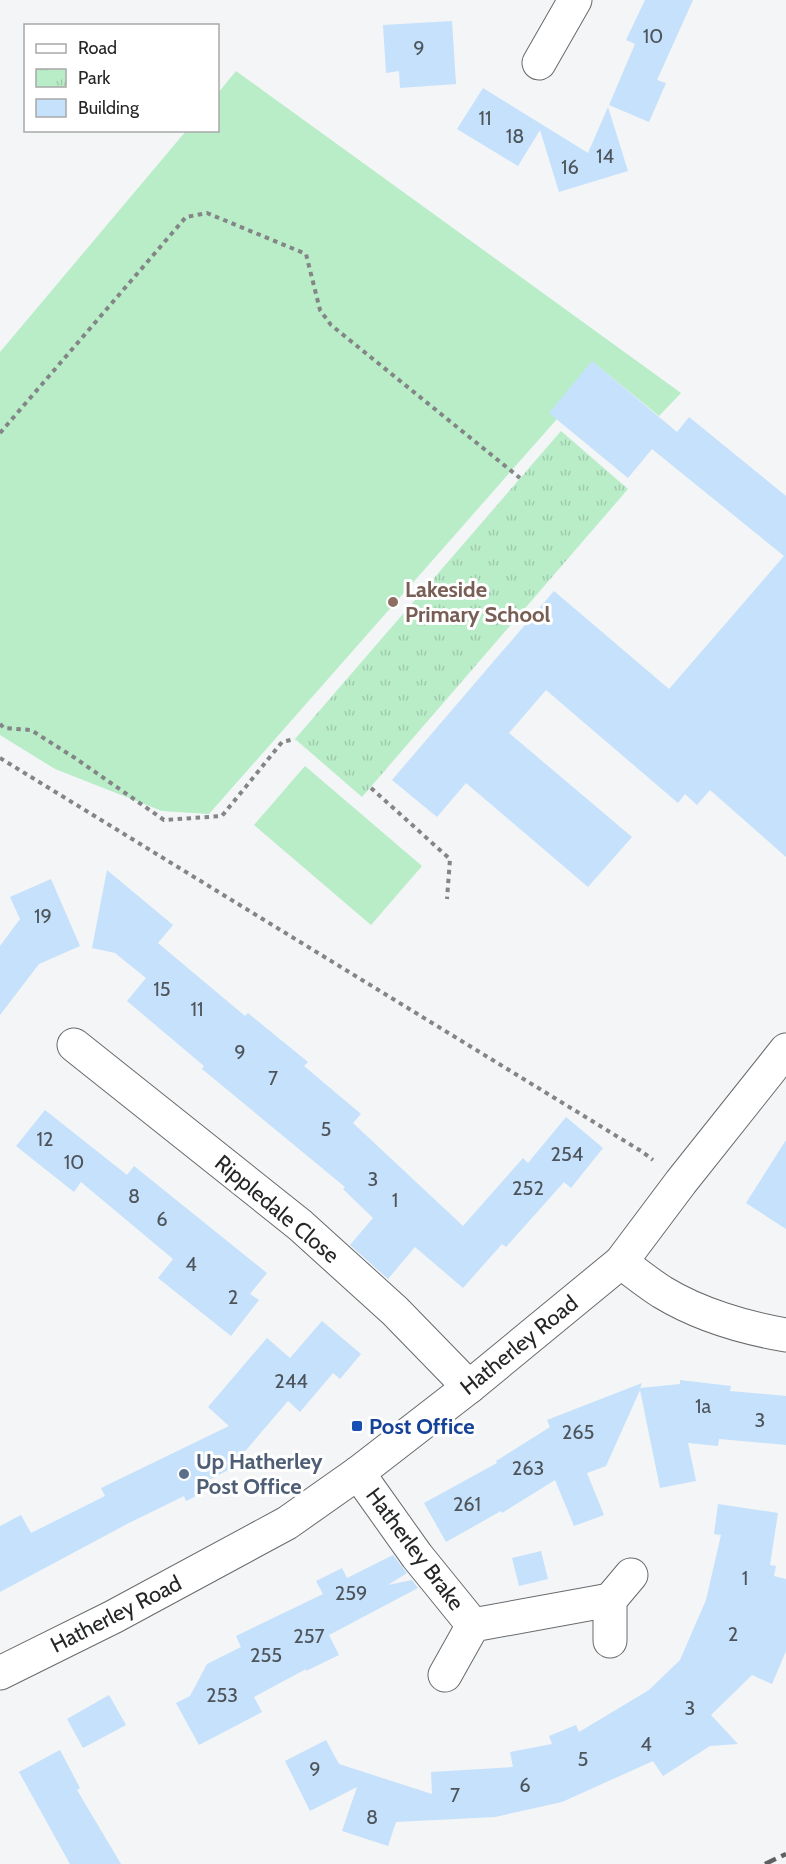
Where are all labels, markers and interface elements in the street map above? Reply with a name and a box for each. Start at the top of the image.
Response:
legend [24,24,219,132]
house number: 10 [643,24,663,48]
house number: 9 [413,36,425,60]
text: Road [78,37,117,59]
text: Park [78,67,111,89]
text: Building [78,97,140,119]
house number: 11 [478,106,492,130]
house number: 18 [506,124,524,148]
house number: 14 [596,144,614,168]
house number: 16 [561,155,579,179]
place label: Lakeside Primary School [405,576,551,628]
marker: Lakeside Primary School [386,595,400,609]
house number: 19 [34,904,52,928]
house number: 15 [153,977,171,1001]
house number: 11 [190,997,204,1021]
house number: 9 [234,1040,246,1064]
house number: 7 [268,1066,278,1090]
house number: 5 [321,1117,331,1141]
house number: 12 [37,1127,54,1151]
house number: 254 [551,1142,584,1166]
street label: Rippledale Close [209,1149,345,1269]
house number: 10 [64,1150,84,1174]
house number: 3 [368,1167,378,1191]
house number: 252 [512,1176,544,1200]
house number: 8 [128,1184,140,1208]
house number: 1 [392,1188,398,1212]
house number: 6 [156,1207,168,1231]
house number: 4 [185,1252,197,1276]
house number: 2 [228,1285,238,1309]
street label: Hatherley Road [455,1289,583,1401]
house number: 244 [274,1369,308,1393]
house number: 1a [695,1394,711,1418]
house number: 3 [755,1408,765,1432]
place label: Post Office [369,1413,475,1440]
marker: Post Office [350,1419,364,1433]
house number: 265 [562,1420,594,1444]
place label: Up Hatherley Post Office [196,1448,323,1500]
house number: 263 [512,1456,544,1480]
marker: Up Hatherley Post Office [177,1467,191,1481]
street label: Hatherley Brake [360,1482,470,1616]
house number: 261 [453,1492,481,1516]
house number: 1 [742,1566,748,1590]
street label: Hatherley Road [46,1569,186,1659]
house number: 259 [335,1581,367,1605]
house number: 2 [728,1622,738,1646]
house number: 257 [293,1624,325,1648]
house number: 255 [250,1643,282,1667]
house number: 253 [206,1683,238,1707]
house number: 3 [685,1696,695,1720]
house number: 4 [640,1732,652,1756]
house number: 5 [578,1747,588,1771]
house number: 9 [309,1757,321,1781]
house number: 6 [519,1773,531,1797]
house number: 7 [450,1783,460,1807]
house number: 8 [366,1805,378,1829]

